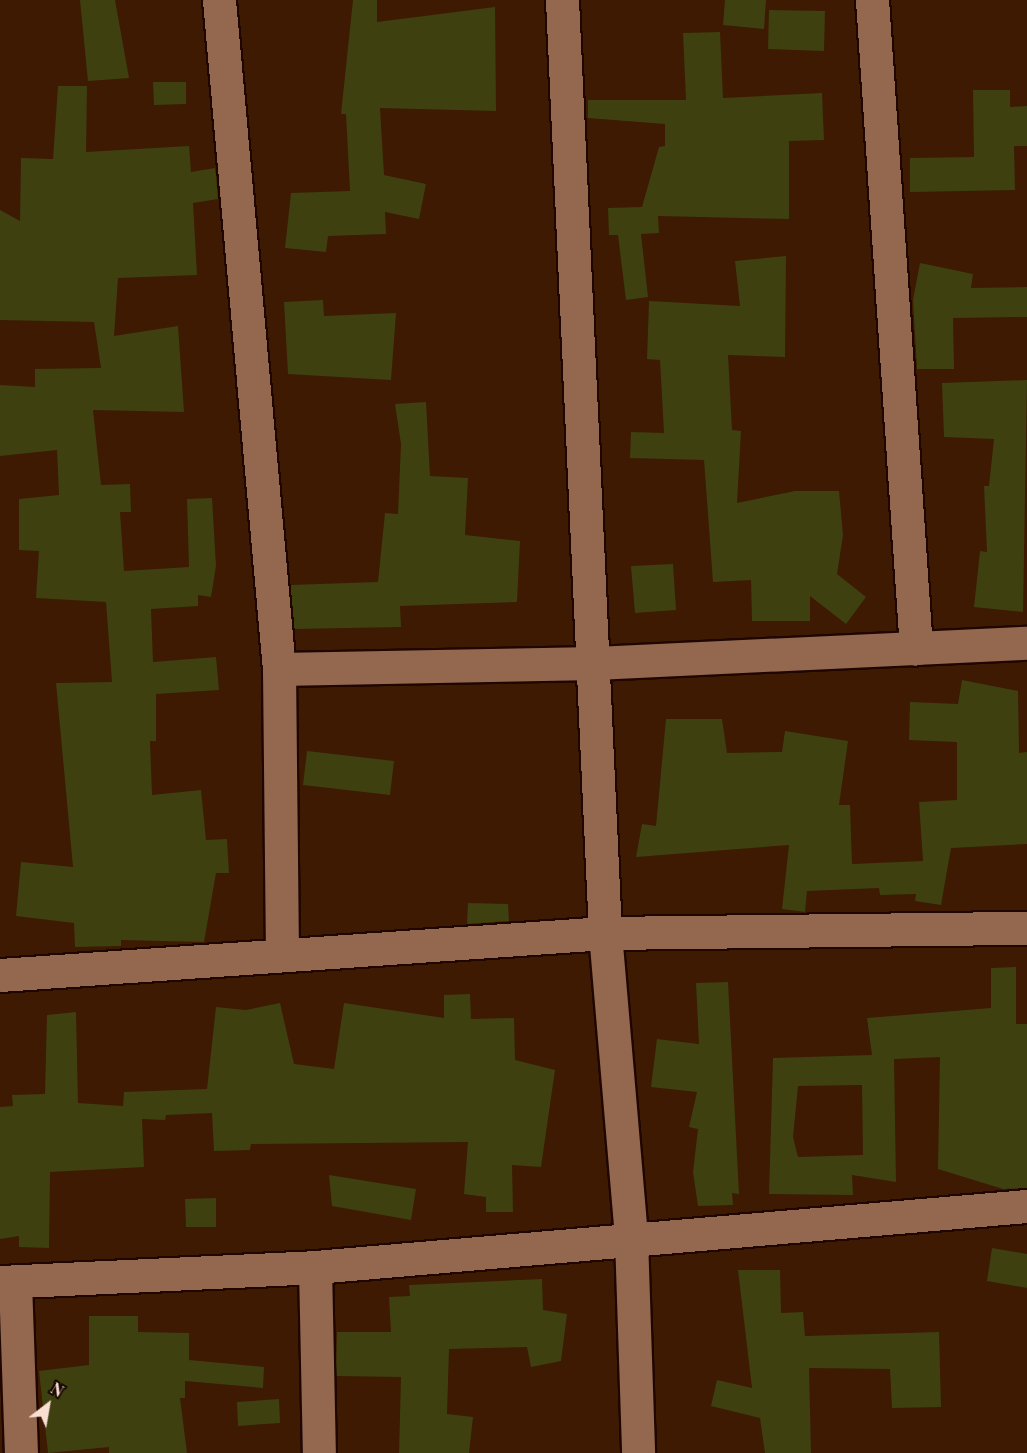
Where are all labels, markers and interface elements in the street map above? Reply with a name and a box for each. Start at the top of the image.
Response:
north arrow [18,1375,78,1435]
text: N [47,1377,68,1401]

